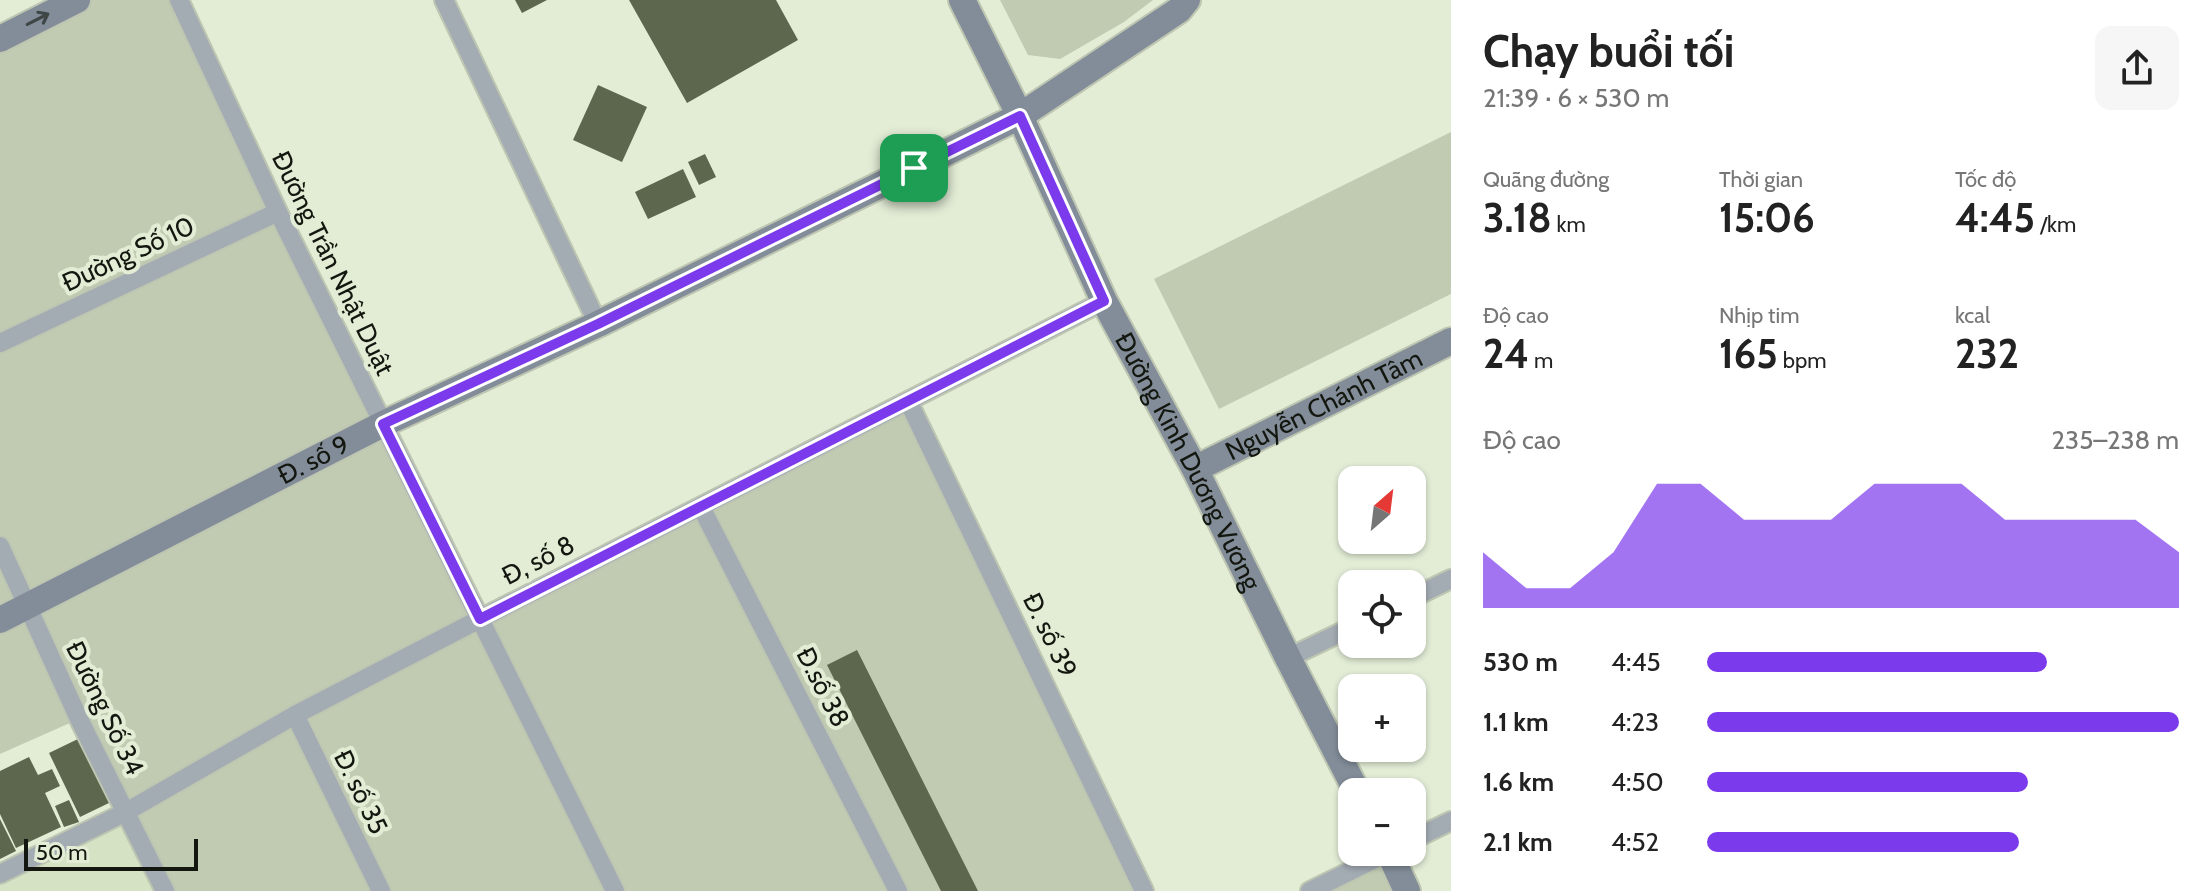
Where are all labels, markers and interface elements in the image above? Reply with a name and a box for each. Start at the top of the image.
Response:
one-way arrow [26,11,50,27]
text: Chạy buổi tối [1483,25,1734,78]
button: share [2095,26,2179,110]
text: 21:39 · 6 × 530 m [1483,82,1669,114]
pin [880,134,948,202]
street label: Đường Trần Nhật Duật [265,146,401,380]
icon: arrive [892,146,936,190]
text: Quãng đường [1483,166,1609,193]
text: Thời gian [1719,166,1803,193]
text: Tốc độ [1955,166,2016,193]
text: 3.18 [1483,193,1552,242]
text: 15:06 [1719,193,1815,242]
text: 4:45 [1955,193,2035,242]
street label: Đường Số 10 [57,209,199,299]
text: km [1552,211,1586,238]
text: /km [2035,211,2076,238]
text: Độ cao [1483,302,1549,329]
text: Nhịp tim [1719,302,1799,329]
text: kcal [1955,302,1990,329]
street label: Đường Kinh Dương Vương [1108,327,1269,596]
text: 24 [1483,329,1529,378]
text: 165 [1719,329,1778,378]
text: 232 [1955,329,2019,378]
street label: Nguyễn Chánh Tâm [1220,342,1427,467]
text: m [1529,347,1553,374]
text: bpm [1778,347,1826,374]
text: Độ cao [1483,424,1561,456]
text: 235–238 m [2051,424,2179,456]
street label: Đ. số 9 [272,428,354,491]
north arrow [1338,466,1426,554]
map controls [1338,466,1426,866]
street label: Đ, số 8 [496,528,580,592]
button: locate [1338,570,1426,658]
street label: Đ. số 39 [1016,588,1084,682]
street label: Đường Số 34 [59,636,151,780]
street label: Đ.số 38 [789,642,857,732]
text: 530 m [1483,646,1558,678]
text: 4:45 [1611,646,1661,678]
button: + [1338,674,1426,762]
text: 1.1 km [1483,706,1549,738]
text: 4:23 [1611,706,1659,738]
street label: Đ. số 35 [327,745,395,839]
text: 1.6 km [1483,766,1554,798]
text: 4:50 [1611,766,1664,798]
button: − [1338,778,1426,866]
text: 2.1 km [1483,826,1553,858]
text: 4:52 [1611,826,1659,858]
scale bar [24,835,198,871]
text: 50 m [36,839,88,866]

